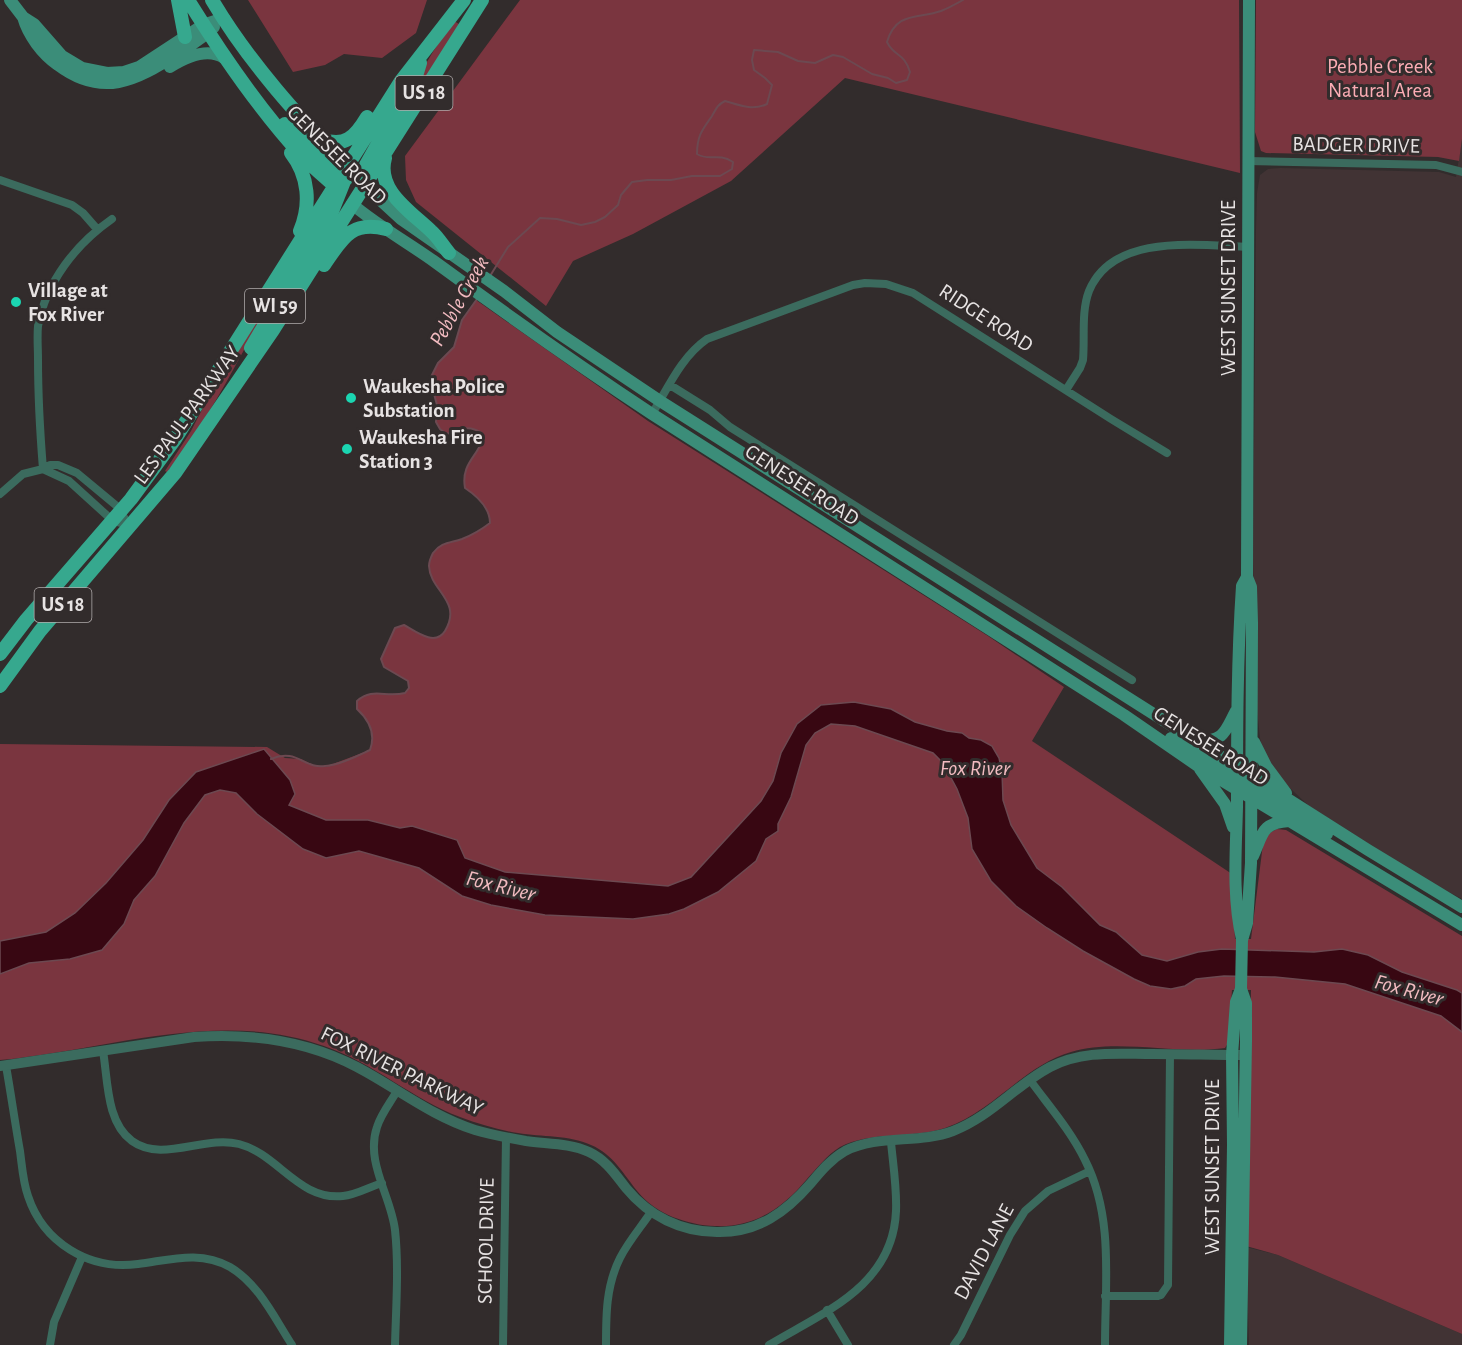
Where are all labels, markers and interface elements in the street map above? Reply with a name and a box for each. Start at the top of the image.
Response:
park label: Pebble Creek Natural Area [1327,56,1433,101]
road number: US 18 [396,76,452,110]
street label: GENESEE ROAD [283,101,391,209]
street label: BADGER DRIVE [1292,133,1420,157]
street label: WEST SUNSET DRIVE [1218,200,1239,376]
water label: Pebble Creek [425,252,493,350]
place label: Village at Fox River [28,280,108,325]
street label: RIDGE ROAD [935,280,1037,356]
road number: WI 59 [245,289,305,323]
marker: Village at Fox River [9,295,23,309]
street label: LES PAUL PARKWAY [130,342,244,488]
place label: Waukesha Police Substation [363,376,505,421]
marker: Waukesha Police Substation [344,391,358,405]
place label: Waukesha Fire Station 3 [359,427,483,472]
street label: GENESEE ROAD [741,441,863,529]
marker: Waukesha Fire Station 3 [340,442,354,456]
road number: US 18 [34,588,92,622]
street label: GENESEE ROAD [1150,702,1272,790]
water label: Fox River [940,757,1011,779]
water label: Fox River [464,867,539,905]
water label: Fox River [1372,970,1447,1010]
street label: FOX RIVER PARKWAY [318,1023,486,1119]
street label: WEST SUNSET DRIVE [1202,1079,1223,1255]
street label: SCHOOL DRIVE [474,1178,498,1304]
street label: DAVID LANE [950,1201,1018,1303]

